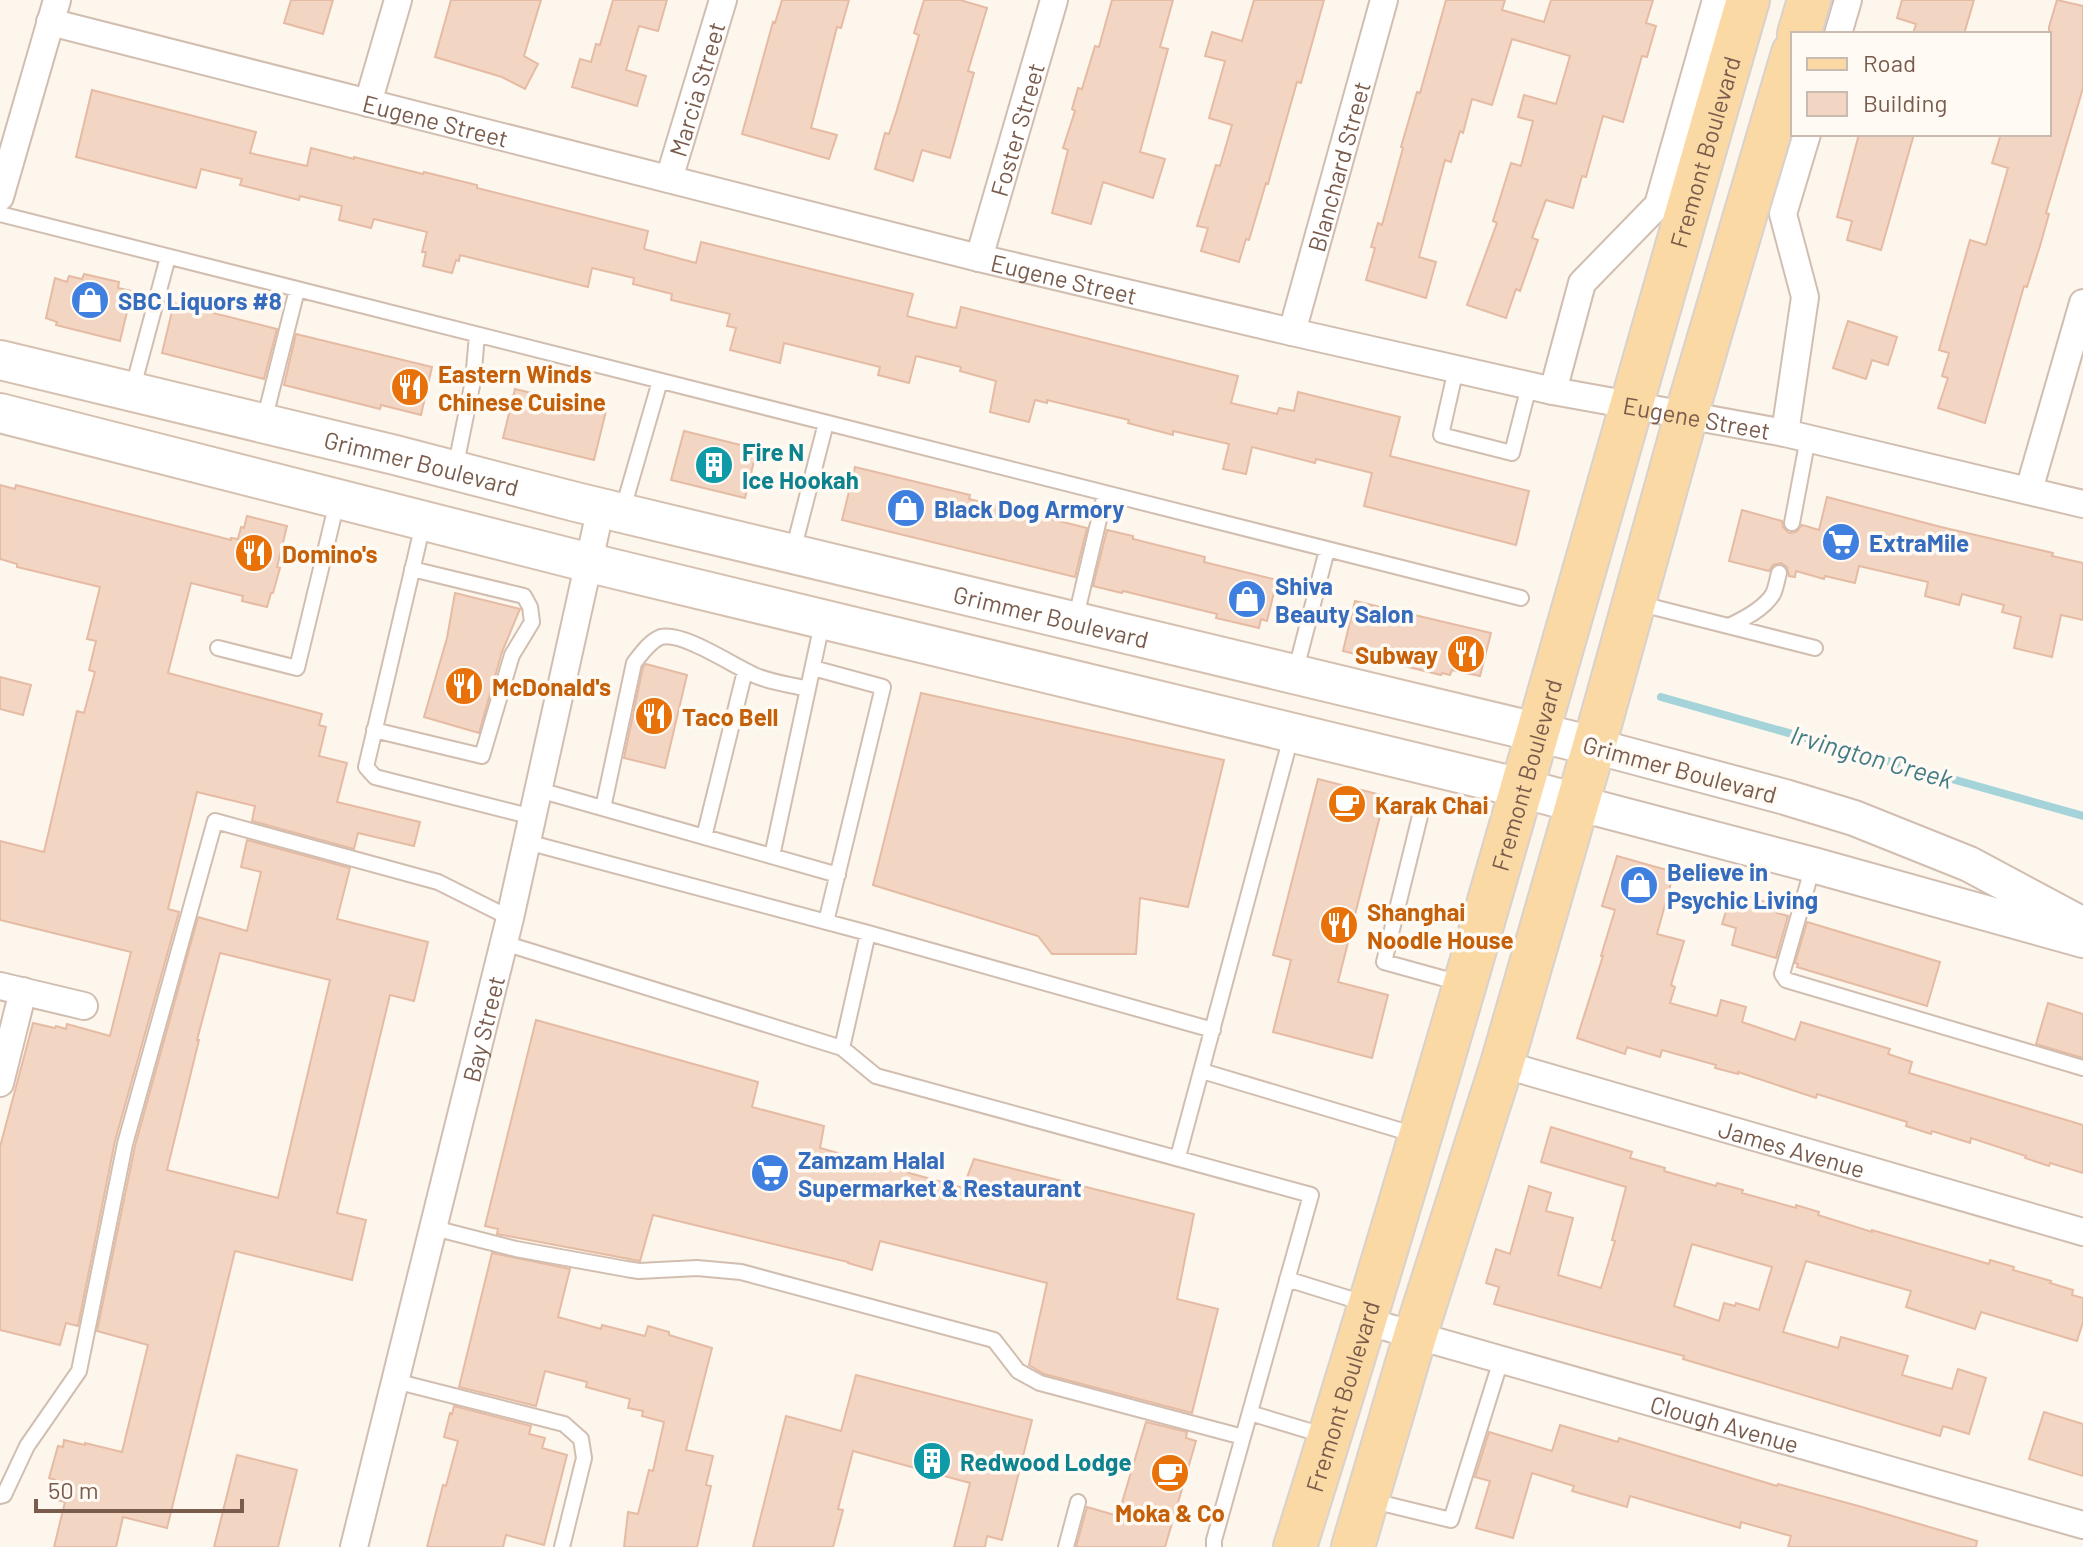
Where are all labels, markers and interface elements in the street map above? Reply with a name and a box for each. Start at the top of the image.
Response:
street label: Marcia Street [662,18,730,160]
legend [1791,32,2051,136]
text: Road [1863,48,1916,77]
street label: Fremont Boulevard [1663,53,1746,251]
street label: Foster Street [983,59,1050,199]
street label: Blanchard Street [1301,78,1375,255]
street label: Eugene Street [360,88,512,152]
text: Building [1863,88,1947,117]
street label: Eugene Street [988,247,1140,309]
shop icon: SBC Liquors #8 [69,279,111,321]
place label: SBC Liquors #8 [118,286,282,315]
place label: Eastern Winds Chinese Cuisine [438,359,606,416]
restaurant icon: Eastern Winds Chinese Cuisine [389,366,431,408]
street label: Eugene Street [1621,390,1773,445]
street label: Grimmer Boulevard [322,424,522,501]
place label: Fire N Ice Hookah [742,437,859,494]
building icon: Fire N Ice Hookah [693,444,735,486]
shop icon: Black Dog Armory [885,487,927,529]
place label: Black Dog Armory [934,494,1124,523]
supermarket icon: ExtraMile [1820,521,1862,563]
place label: ExtraMile [1869,528,1969,557]
restaurant icon: Domino's [233,532,275,574]
place label: Domino's [282,539,378,568]
place label: Shiva Beauty Salon [1275,571,1414,628]
shop icon: Shiva Beauty Salon [1226,578,1268,620]
street label: Grimmer Boulevard [951,579,1152,653]
restaurant icon: Subway [1445,633,1487,675]
place label: Subway [1355,640,1438,669]
restaurant icon: McDonald's [443,665,485,707]
place label: McDonald's [492,672,611,701]
street label: Fremont Boulevard [1484,675,1567,874]
restaurant icon: Taco Bell [633,695,675,737]
place label: Taco Bell [682,702,778,731]
water label: Irvington Creek [1787,718,1957,794]
street label: Grimmer Boulevard [1580,729,1780,809]
cafe icon: Karak Chai [1326,783,1368,825]
place label: Karak Chai [1375,790,1489,819]
place label: Believe in Psychic Living [1667,857,1818,914]
shop icon: Believe in Psychic Living [1618,864,1660,906]
place label: Shanghai Noodle House [1367,897,1514,954]
restaurant icon: Shanghai Noodle House [1318,904,1360,946]
street label: Bay Street [455,973,510,1085]
street label: James Avenue [1716,1113,1869,1183]
place label: Zamzam Halal Supermarket & Restaurant [798,1145,1082,1202]
supermarket icon: Zamzam Halal Supermarket & Restaurant [749,1152,791,1194]
street label: Fremont Boulevard [1299,1297,1385,1495]
street label: Clough Avenue [1647,1388,1802,1458]
building icon: Redwood Lodge [911,1440,953,1482]
place label: Redwood Lodge [960,1447,1132,1476]
cafe icon: Moka & Co [1149,1452,1191,1494]
scale bar [36,1463,242,1513]
text: 50 m [48,1475,99,1504]
place label: Moka & Co [1115,1498,1225,1527]

